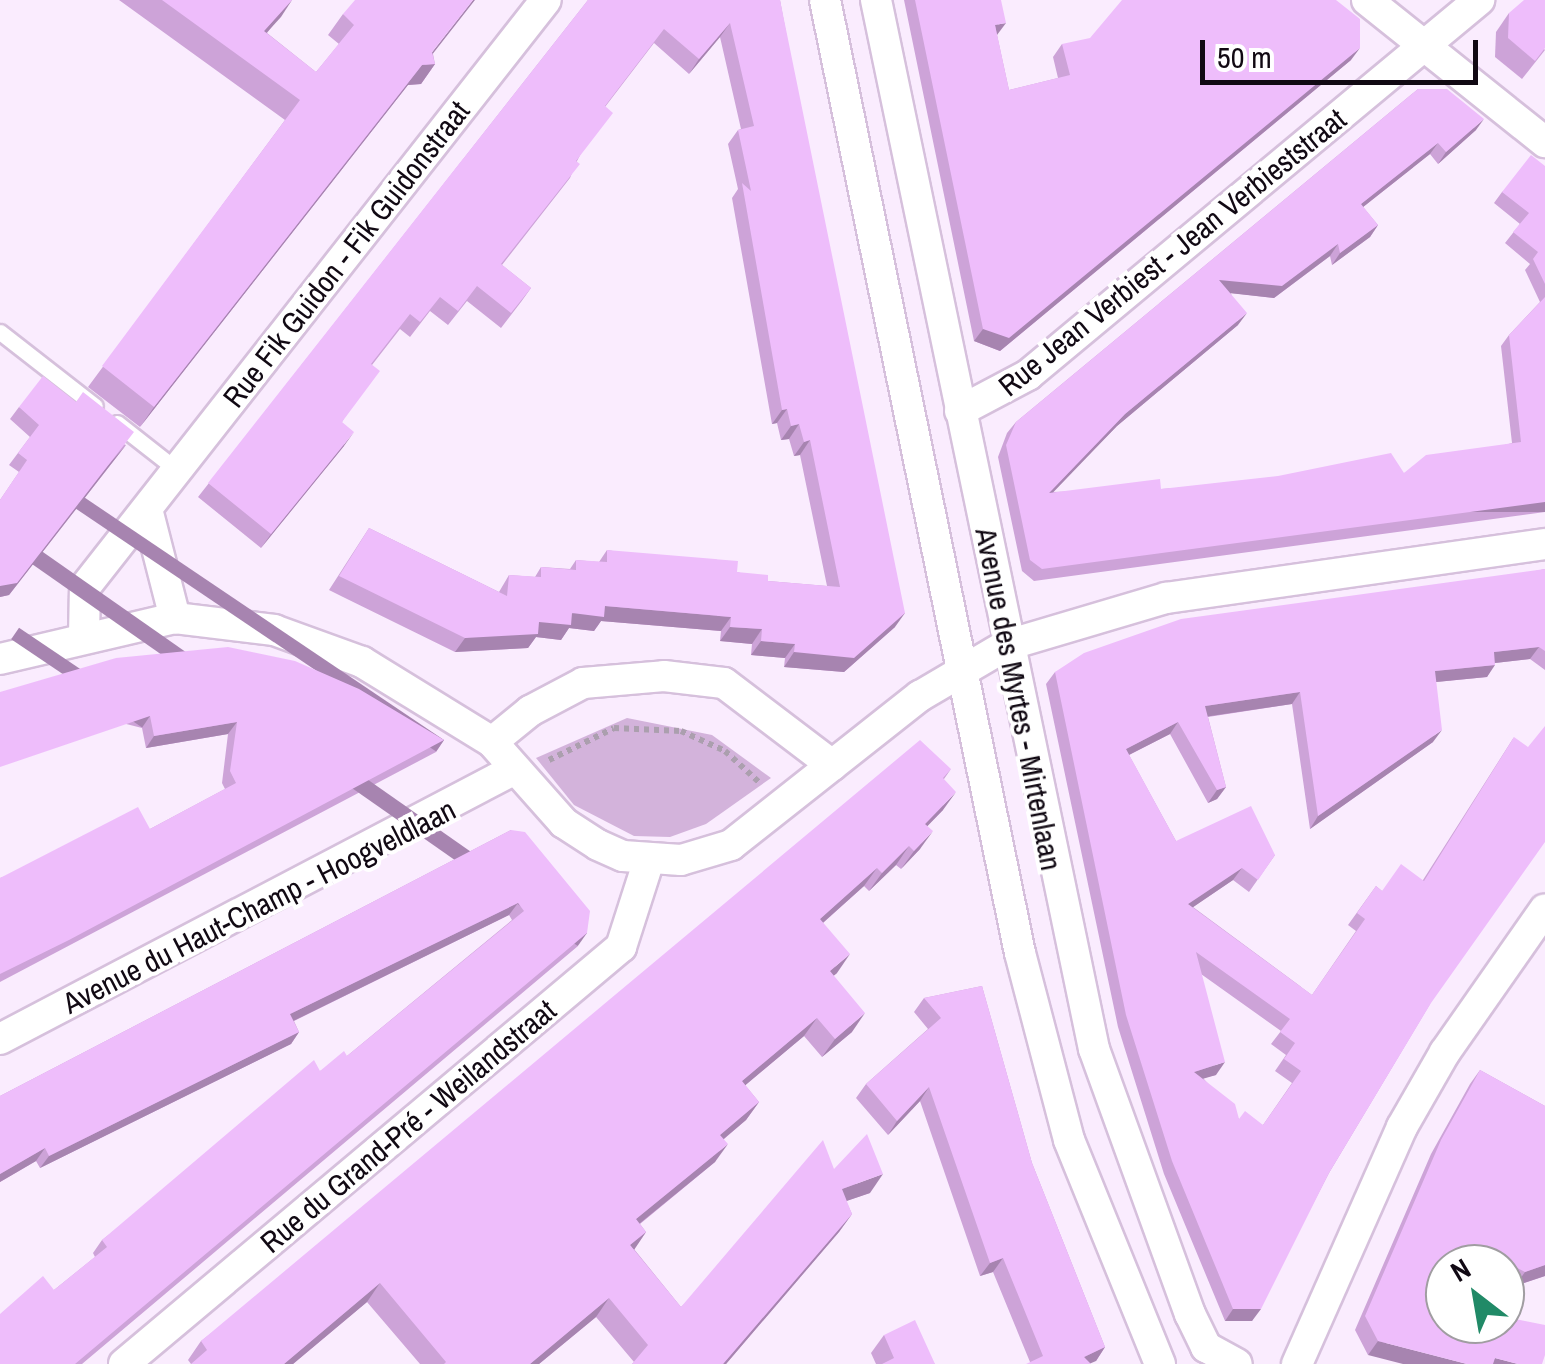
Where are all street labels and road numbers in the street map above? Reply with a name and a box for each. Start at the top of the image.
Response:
street label: Rue Fik Guidon - Fik Guidonstraat [215,94,477,414]
street label: Rue Jean Verbiest - Jean Verbieststraat [991,101,1353,403]
street label: Avenue des Myrtes - Mirtenlaan [968,525,1070,873]
street label: Avenue du Haut-Champ - Hoogveldlaan [57,791,461,1021]
street label: Rue du Grand-Pré - Weilandstraat [253,992,563,1260]

